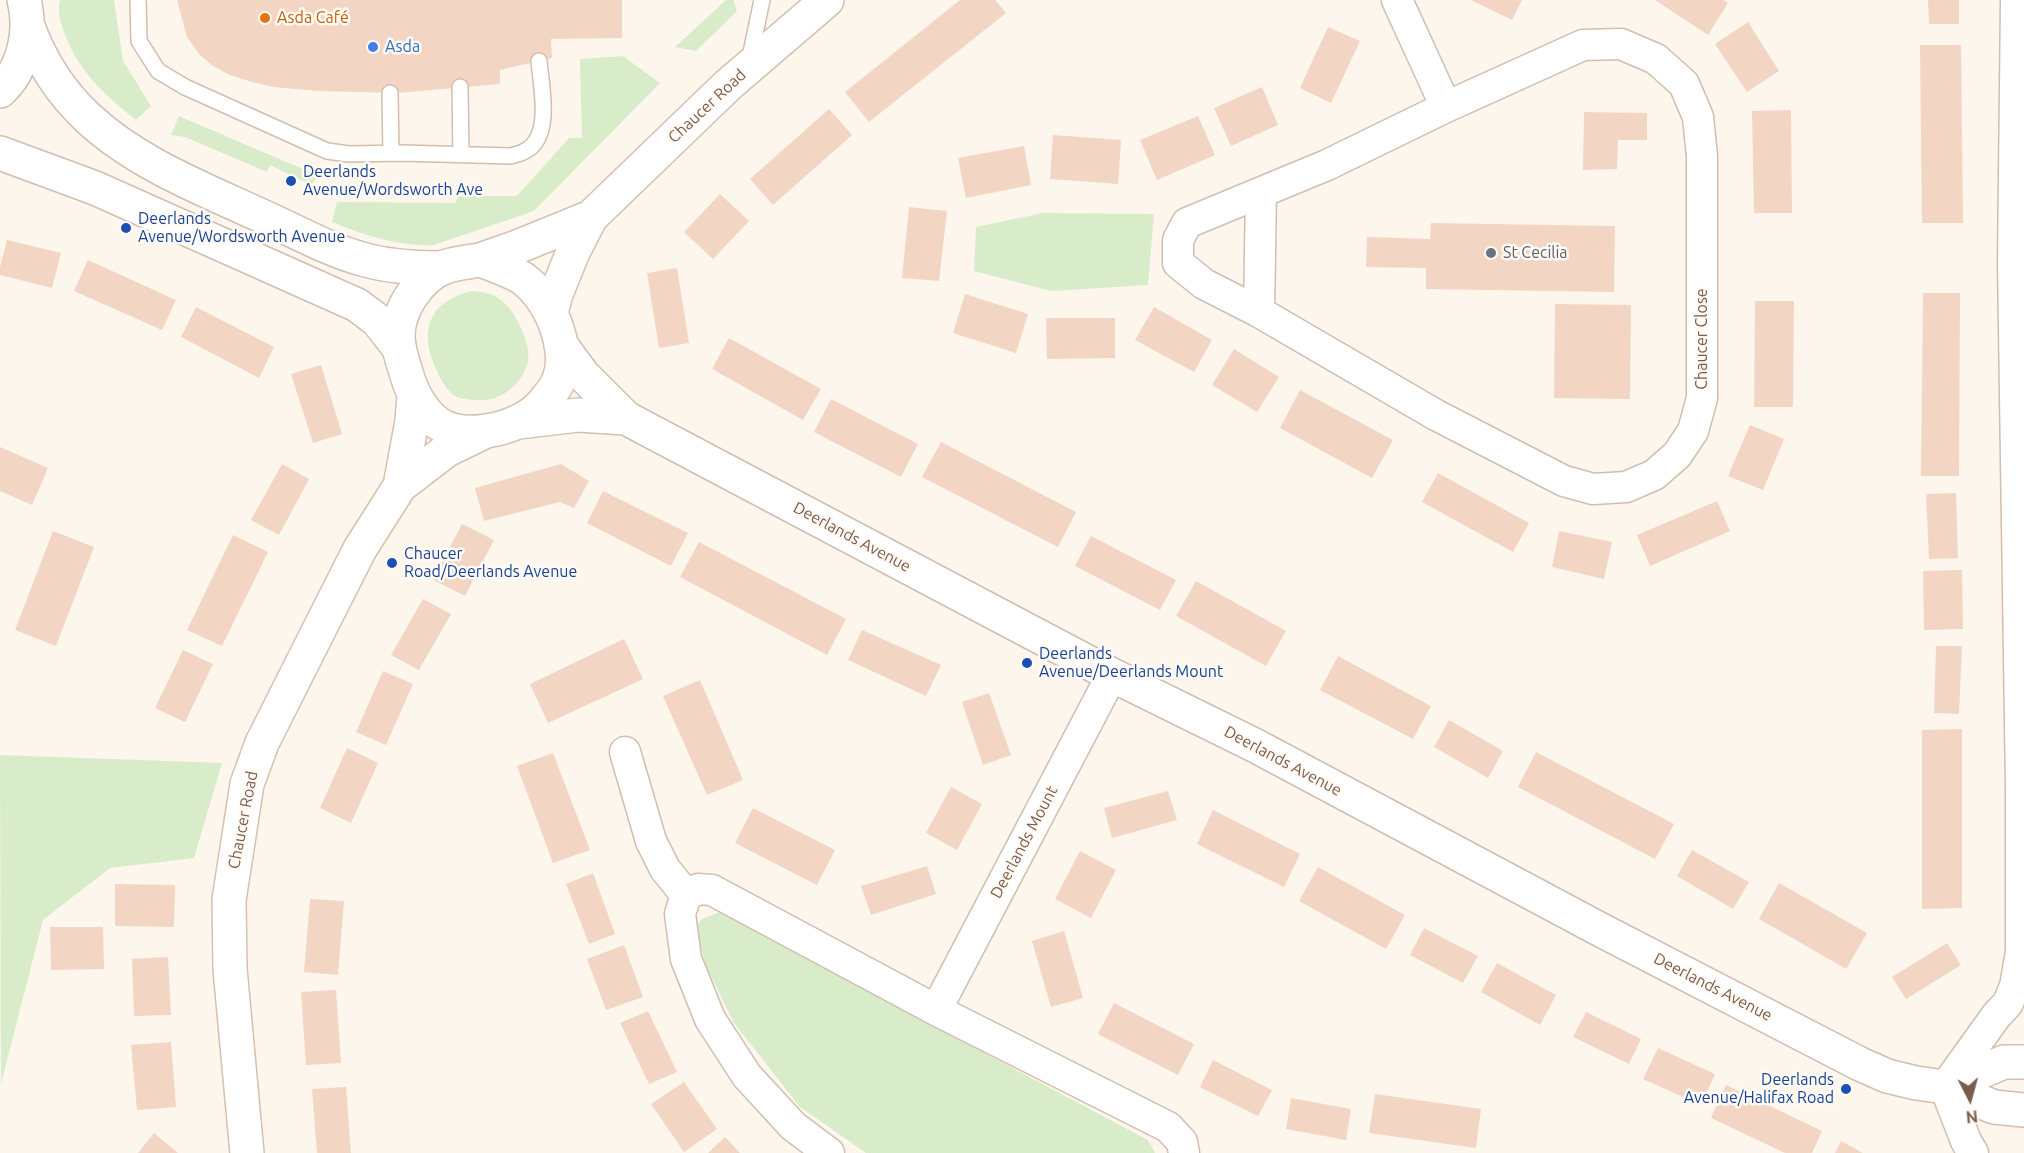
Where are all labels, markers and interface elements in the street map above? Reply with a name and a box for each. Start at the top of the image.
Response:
place label: Asda Café [277,8,349,28]
marker: Asda Café [258,11,272,25]
place label: Asda [385,37,420,57]
marker: Asda [366,40,380,54]
street label: Chaucer Road [664,65,750,147]
place label: Deerlands Avenue/Wordsworth Ave [303,162,483,200]
marker: Deerlands Avenue/Wordsworth Ave [284,174,298,188]
place label: Deerlands Avenue/Wordsworth Avenue [138,209,345,247]
marker: Deerlands Avenue/Wordsworth Avenue [119,221,133,235]
place label: St Cecilia [1503,243,1568,263]
marker: St Cecilia [1484,246,1498,260]
street label: Chaucer Close [1692,288,1712,390]
street label: Deerlands Avenue [790,498,914,576]
place label: Chaucer Road/Deerlands Avenue [404,544,577,582]
marker: Chaucer Road/Deerlands Avenue [385,556,399,570]
place label: Deerlands Avenue/Deerlands Mount [1039,644,1223,682]
marker: Deerlands Avenue/Deerlands Mount [1020,656,1034,670]
street label: Deerlands Avenue [1221,722,1345,800]
street label: Chaucer Road [224,770,262,870]
street label: Deerlands Mount [986,783,1062,901]
street label: Deerlands Avenue [1651,949,1775,1025]
north arrow [1940,1069,2000,1129]
place label: Deerlands Avenue/Halifax Road [1684,1070,1834,1108]
marker: Deerlands Avenue/Halifax Road [1839,1082,1853,1096]
text: N [1965,1107,1979,1126]

